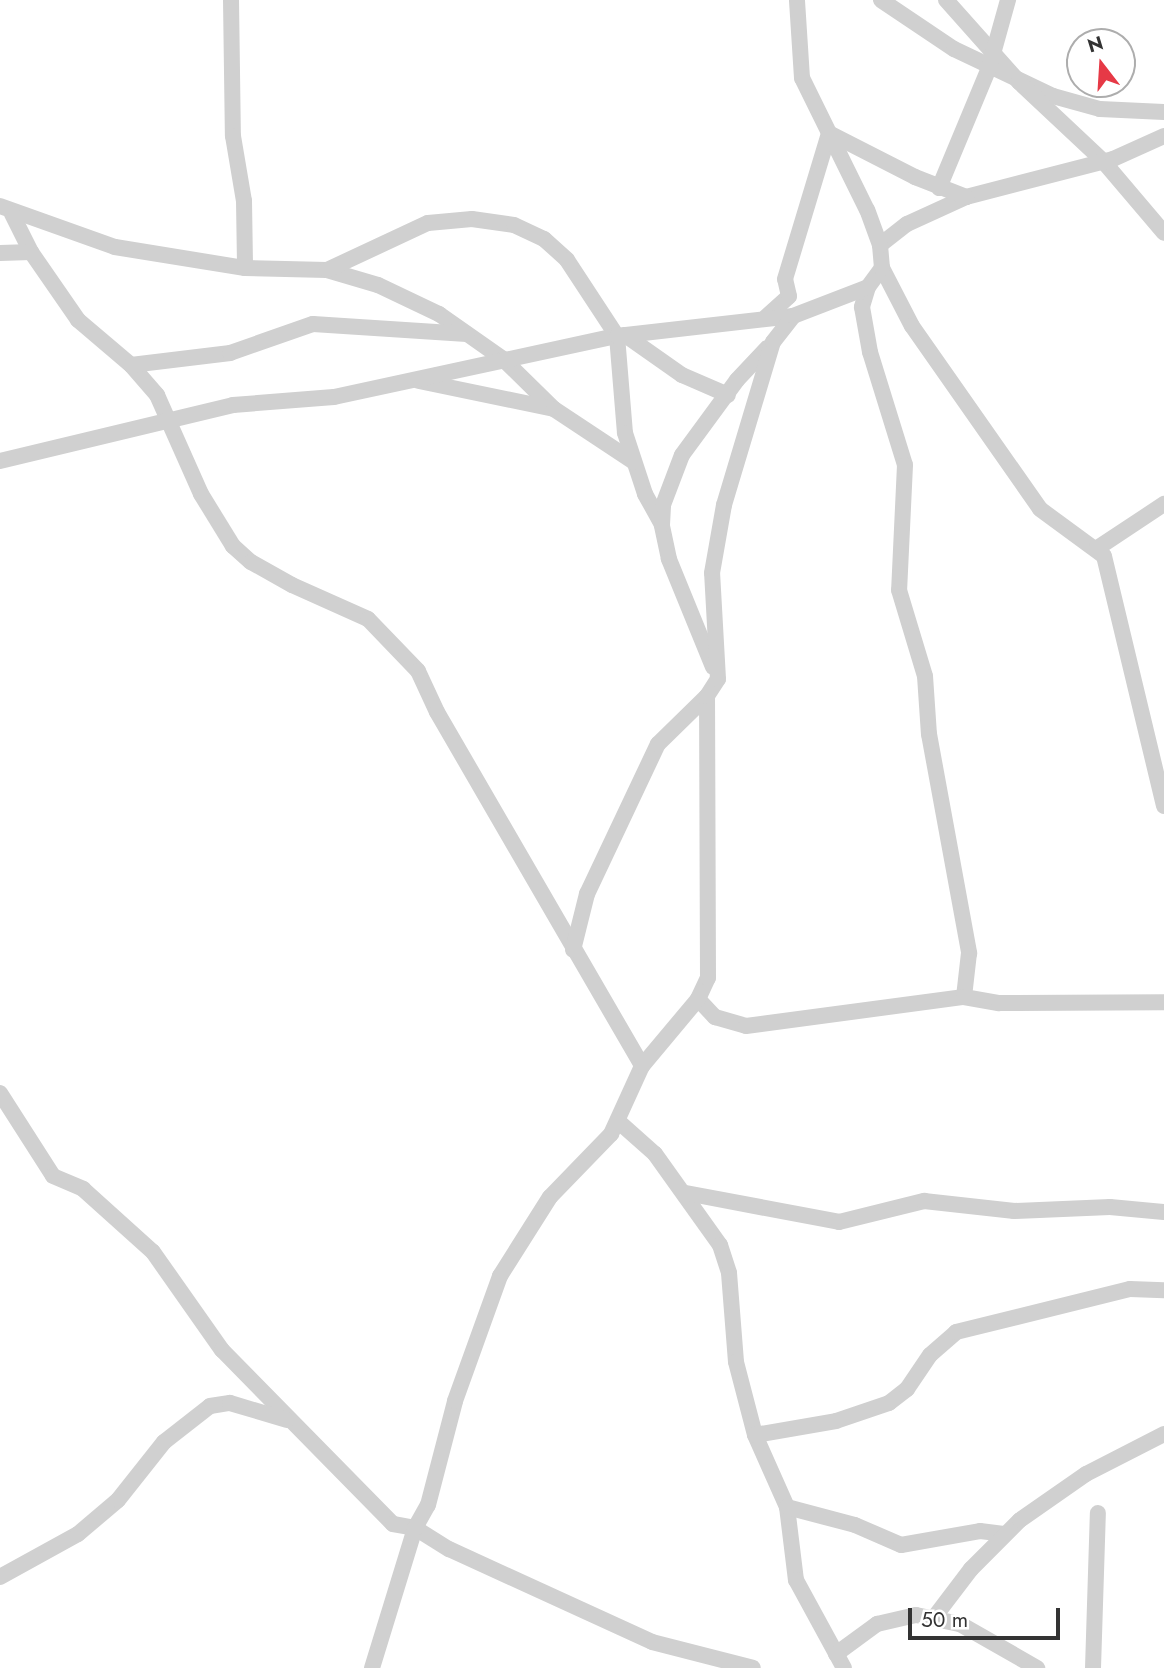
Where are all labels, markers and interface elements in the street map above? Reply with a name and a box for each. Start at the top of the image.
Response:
north arrow [1066,28,1136,98]
text: N [1084,29,1106,59]
scale bar [912,1594,1064,1638]
text: 50 m [921,1605,968,1635]

